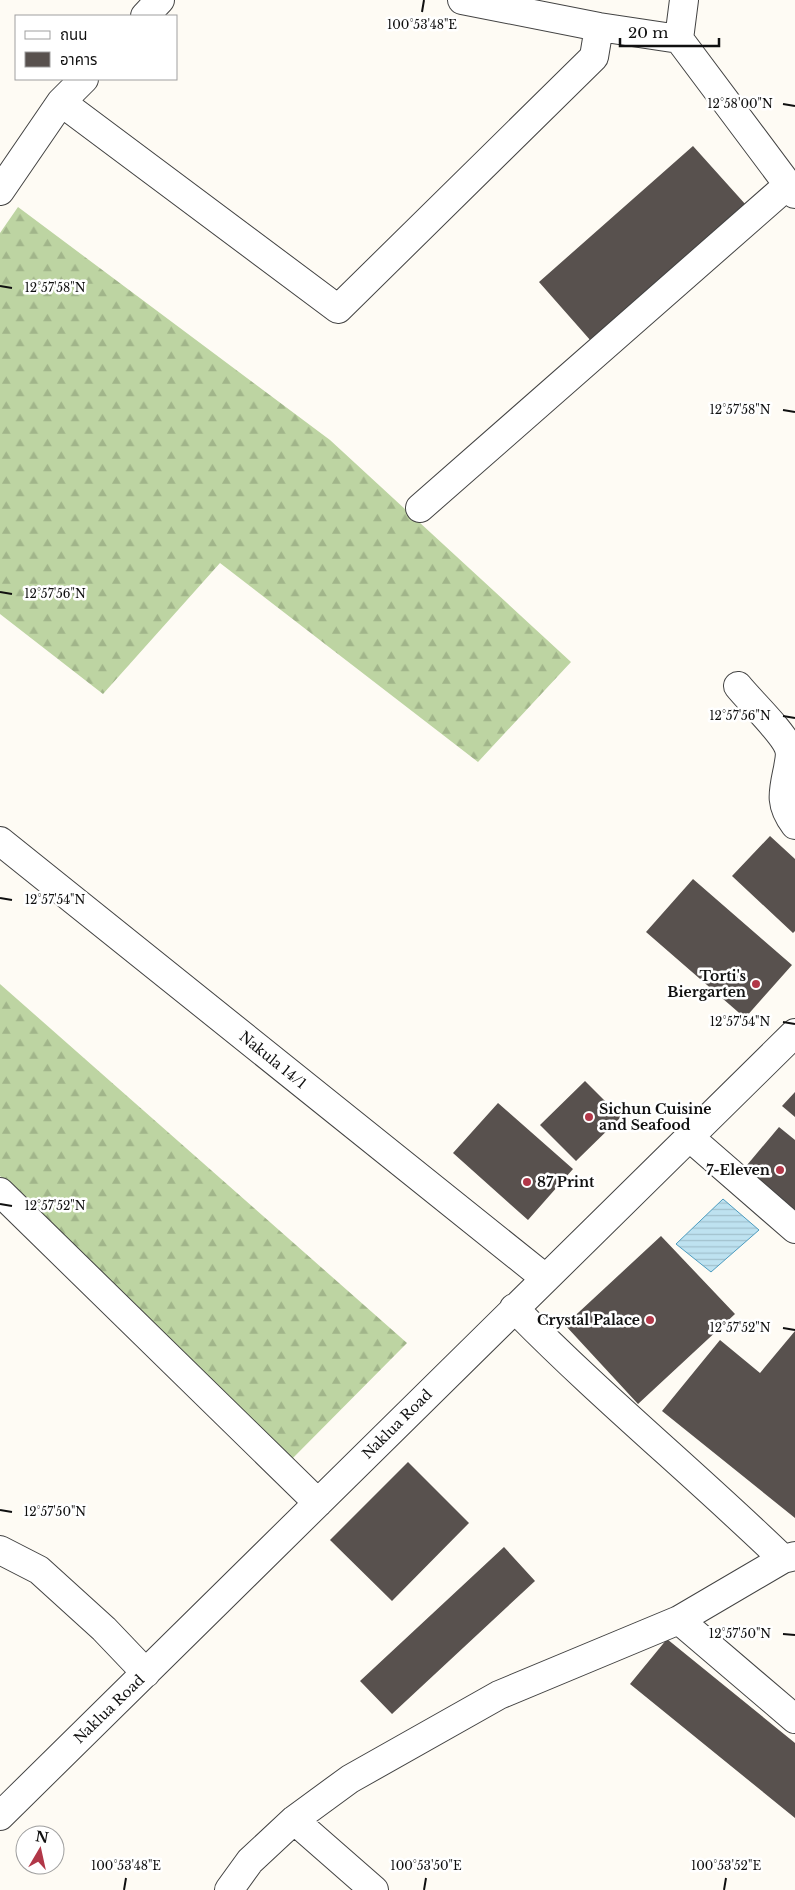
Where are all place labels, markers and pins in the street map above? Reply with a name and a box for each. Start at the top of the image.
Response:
place label: Torti's Biergarten [667,967,746,1001]
marker: Torti's Biergarten [750,978,762,990]
place label: Sichun Cuisine and Seafood [599,1100,712,1134]
marker: Sichun Cuisine and Seafood [583,1111,595,1123]
place label: 7-Eleven [706,1161,770,1179]
marker: 7-Eleven [774,1164,786,1176]
place label: 87 Print [537,1173,595,1191]
marker: 87 Print [521,1176,533,1188]
place label: Crystal Palace [537,1311,640,1329]
marker: Crystal Palace [644,1314,656,1326]

